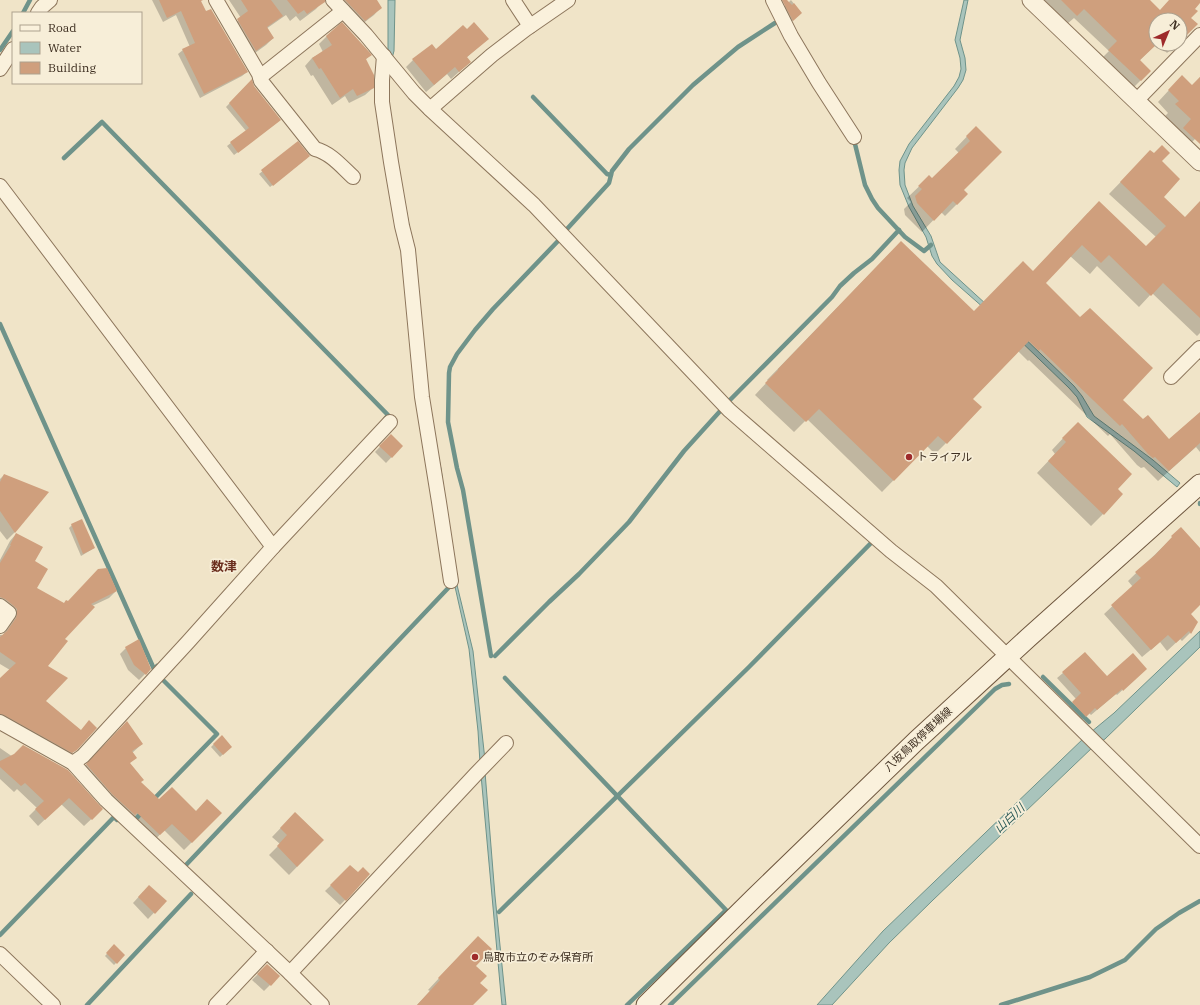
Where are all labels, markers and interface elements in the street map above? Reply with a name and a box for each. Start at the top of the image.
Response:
legend [12,12,142,84]
north arrow [1148,12,1188,52]
text: N [1167,17,1183,33]
text: Road [48,20,77,35]
text: Water [48,40,82,55]
text: Building [48,60,96,75]
place label: トライアル [917,450,972,464]
marker: トライアル [904,452,914,462]
district label: 数津 [211,558,237,575]
street label: 八坂鳥取停車場線 [881,704,955,774]
water label: 山白川 [991,799,1029,836]
place label: 鳥取市立のぞみ保育所 [483,950,594,964]
marker: 鳥取市立のぞみ保育所 [470,952,480,962]

